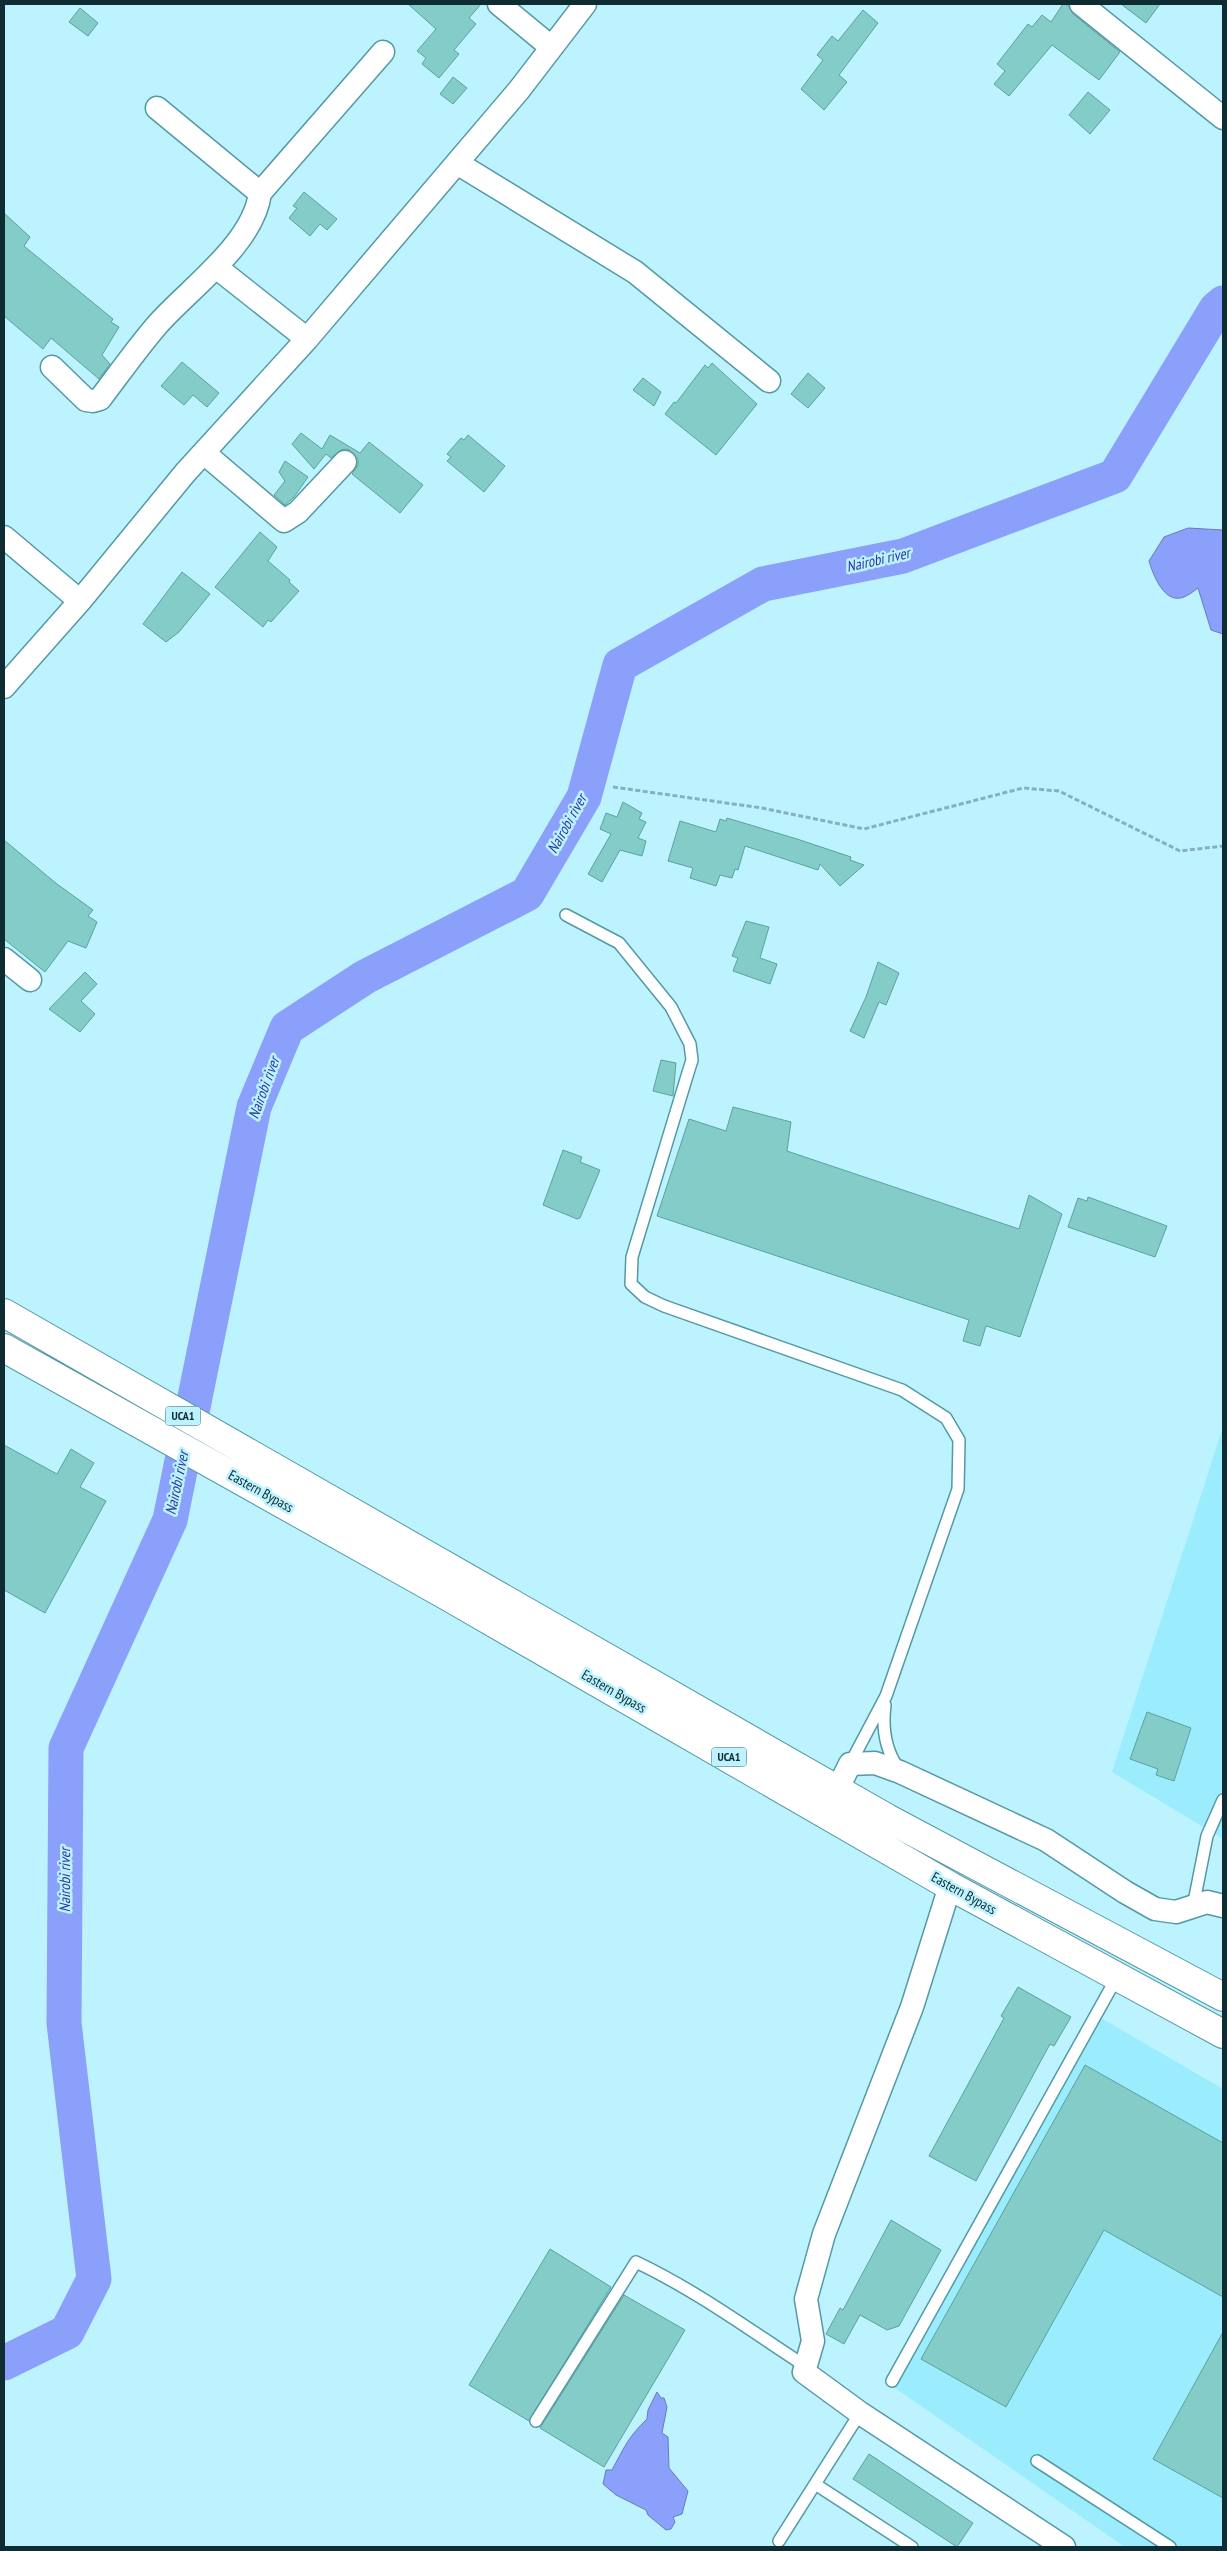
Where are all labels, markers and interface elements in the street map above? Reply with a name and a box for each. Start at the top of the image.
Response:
water label: Nairobi river [844,543,913,576]
water label: Nairobi river [543,789,591,857]
water label: Nairobi river [244,1053,284,1121]
road number: UCA1 [166,1406,200,1425]
water label: Nairobi river [161,1448,193,1516]
street label: Eastern Bypass [225,1466,297,1516]
street label: Eastern Bypass [578,1665,650,1717]
road number: UCA1 [712,1748,746,1766]
water label: Nairobi river [55,1846,74,1912]
street label: Eastern Bypass [928,1868,1000,1918]

